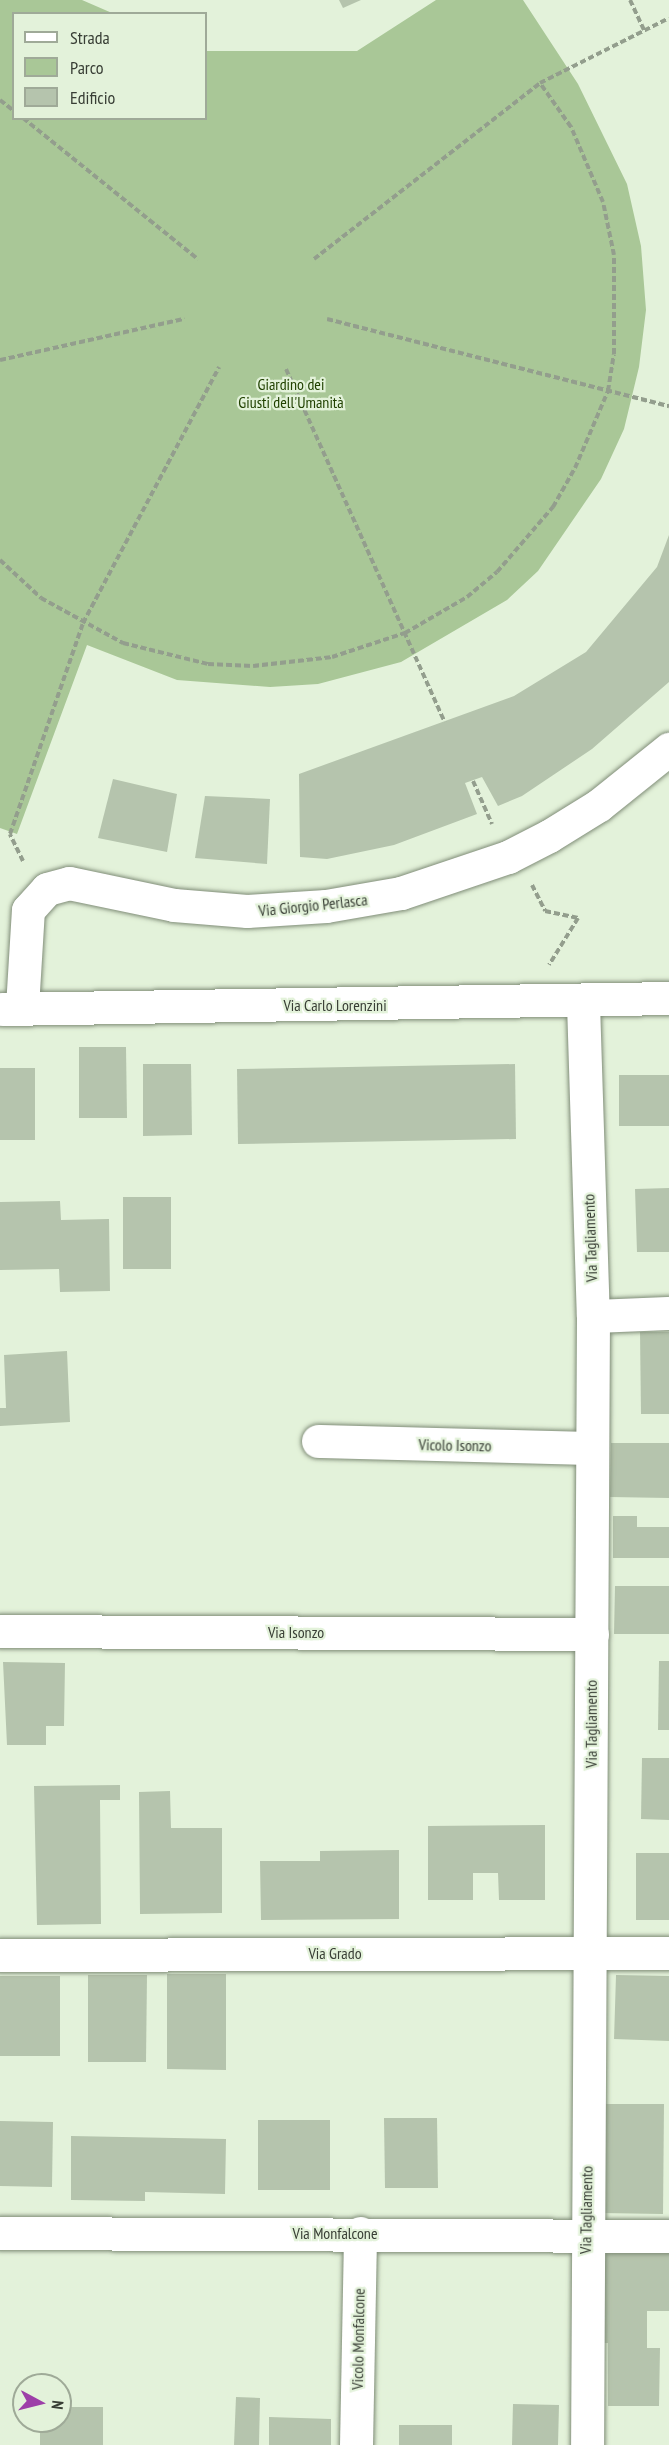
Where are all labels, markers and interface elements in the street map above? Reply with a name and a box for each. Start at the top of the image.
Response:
legend [12,12,207,120]
text: Strada [70,26,110,49]
text: Parco [70,56,104,79]
text: Edificio [70,86,115,109]
park label: Giardino dei Giusti dell'Umanità [238,374,344,412]
street label: Via Giorgio Perlasca [258,890,368,920]
street label: Via Carlo Lorenzini [283,995,387,1015]
street label: Via Tagliamento [579,1193,601,1283]
street label: Vicolo Isonzo [418,1435,492,1455]
street label: Via Isonzo [268,1622,324,1642]
street label: Via Tagliamento [581,1680,601,1768]
street label: Via Grado [308,1943,362,1963]
street label: Via Tagliamento [576,2166,596,2254]
street label: Via Monfalcone [292,2223,378,2243]
street label: Vicolo Monfalcone [348,2288,368,2390]
north arrow [12,2373,72,2433]
text: N [47,2399,68,2410]

